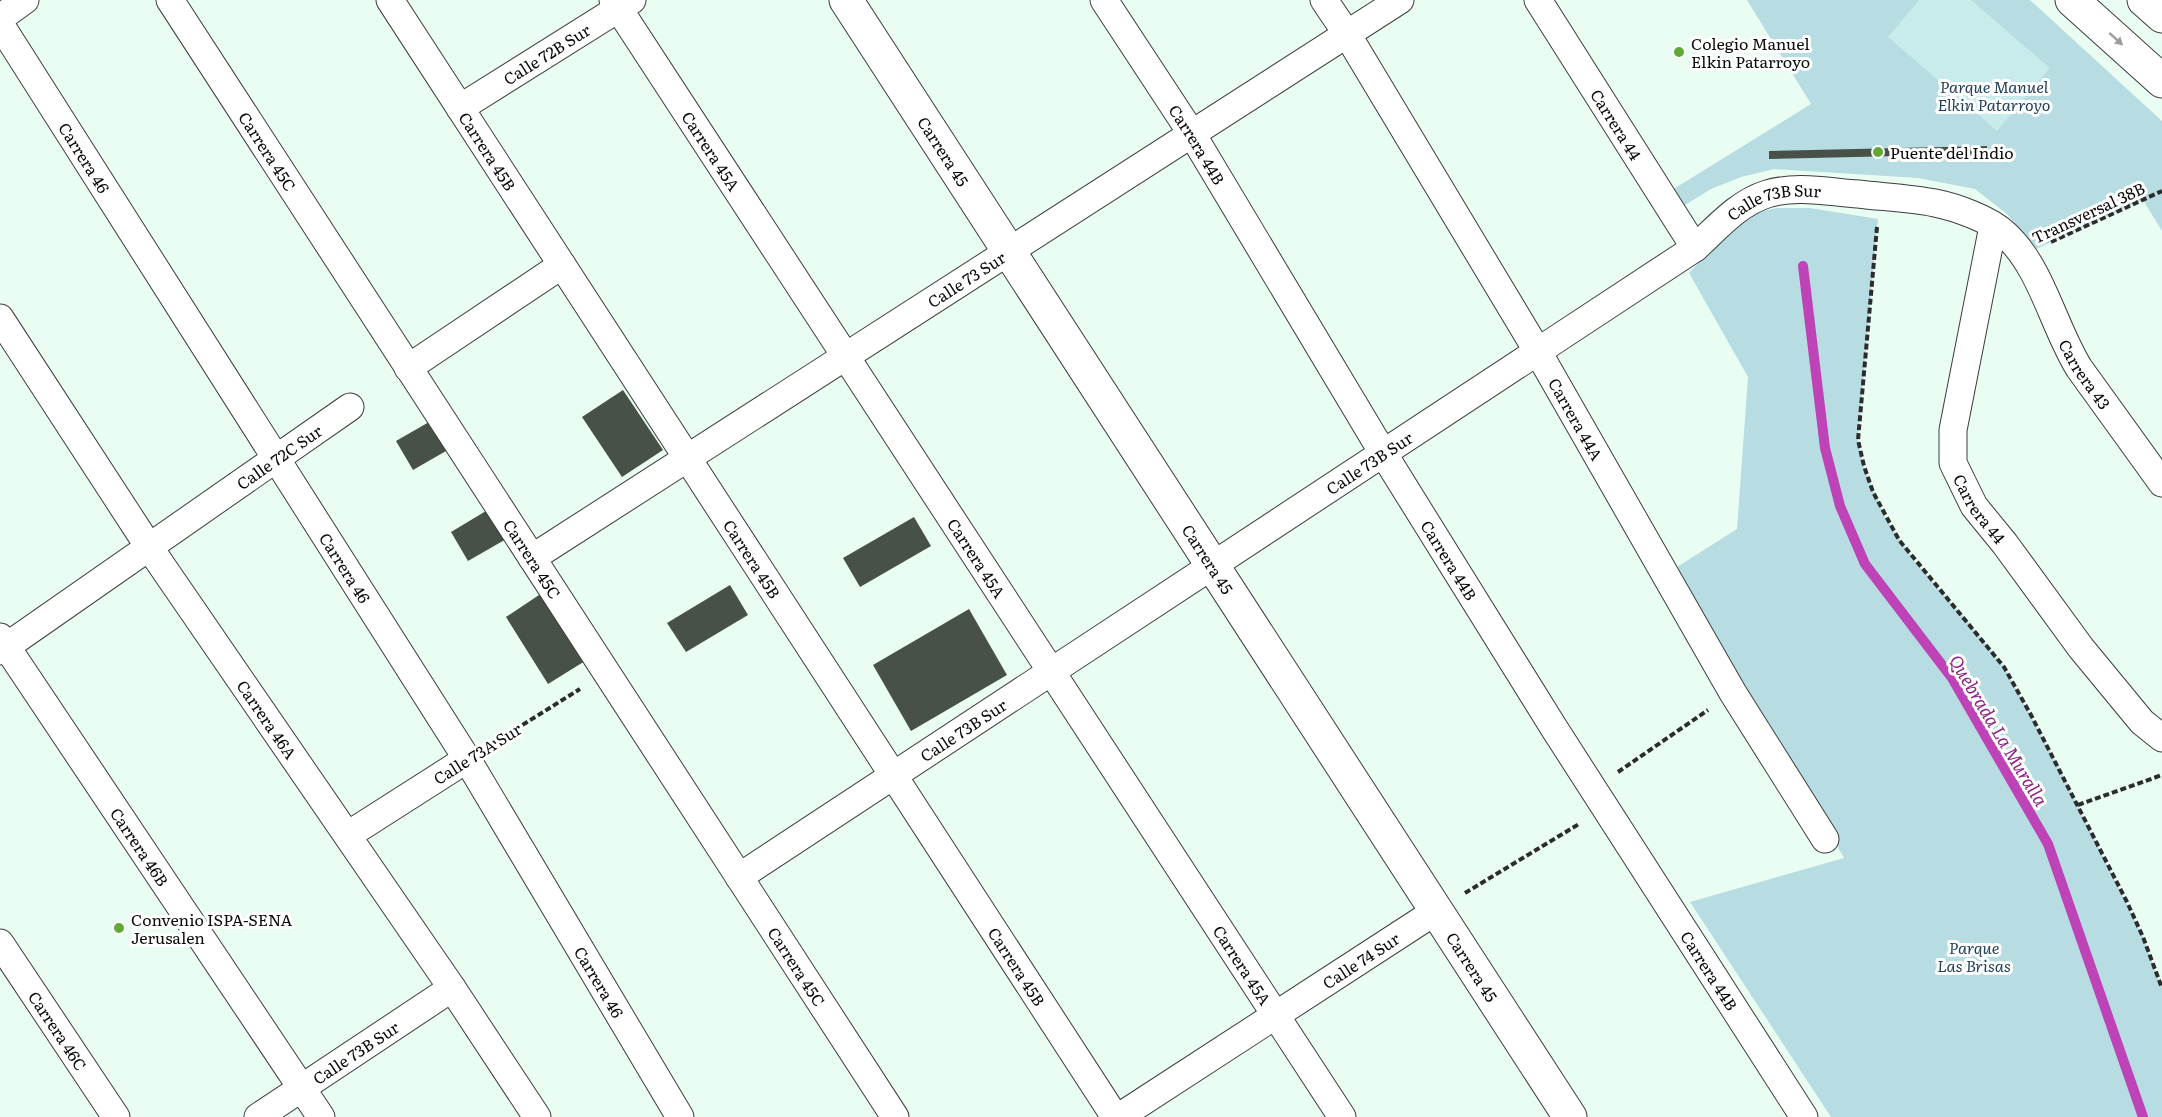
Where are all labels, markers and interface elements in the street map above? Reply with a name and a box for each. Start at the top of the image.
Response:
street label: Calle 72B Sur [498,17,595,90]
place label: Colegio Manuel Elkin Patarroyo [1691,31,1810,73]
one-way arrow [2108,32,2123,45]
marker: Colegio Manuel Elkin Patarroyo [1672,45,1686,59]
park label: Parque Manuel Elkin Patarroyo [1938,74,2050,116]
street label: Carrera 44 [1585,84,1648,164]
street label: Carrera 44B [1164,99,1231,189]
street label: Carrera 45A [677,106,746,196]
street label: Carrera 45C [233,107,303,195]
street label: Carrera 45B [454,107,522,195]
street label: Carrera 45 [912,111,975,191]
street label: Carrera 46 [53,117,116,198]
place label: Puente del Indio [1890,140,2014,164]
marker: Puente del Indio [1871,145,1885,159]
street label: Transversal 38B [2028,175,2148,249]
street label: Calle 73B Sur [1721,177,1822,226]
street label: Calle 73 Sur [922,245,1010,313]
street label: Carrera 43 [2054,335,2117,414]
street label: Carrera 44A [1543,373,1609,465]
street label: Calle 72C Sur [231,418,327,495]
street label: Calle 73B Sur [1321,425,1417,500]
street label: Carrera 44 [1948,470,2012,549]
street label: Carrera 45A [942,513,1012,603]
street label: Carrera 45C [498,514,567,603]
street label: Carrera 45B [718,515,787,603]
street label: Carrera 44B [1415,515,1483,605]
street label: Carrera 45 [1177,519,1240,599]
street label: Carrera 46 [314,528,377,608]
water label: Quebrada La Muralla [1943,649,2055,811]
street label: Carrera 46A [232,675,303,764]
street label: Calle 73B Sur [915,692,1011,767]
street label: Calle 73A Sur [428,716,526,790]
street label: Carrera 46B [105,802,175,891]
place label: Convenio ISPA-SENA Jerusalen [131,907,293,949]
street label: Carrera 45A [1208,920,1278,1009]
marker: Convenio ISPA-SENA Jerusalen [112,921,126,935]
street label: Carrera 45C [763,922,832,1011]
street label: Carrera 45B [983,922,1052,1010]
street label: Calle 74 Sur [1317,926,1404,994]
street label: Carrera 44B [1675,926,1744,1015]
street label: Carrera 45 [1441,927,1504,1006]
park label: Parque Las Brisas [1937,935,2011,977]
street label: Carrera 46 [569,941,630,1022]
street label: Carrera 46C [23,986,93,1075]
street label: Calle 73B Sur [307,1014,404,1090]

